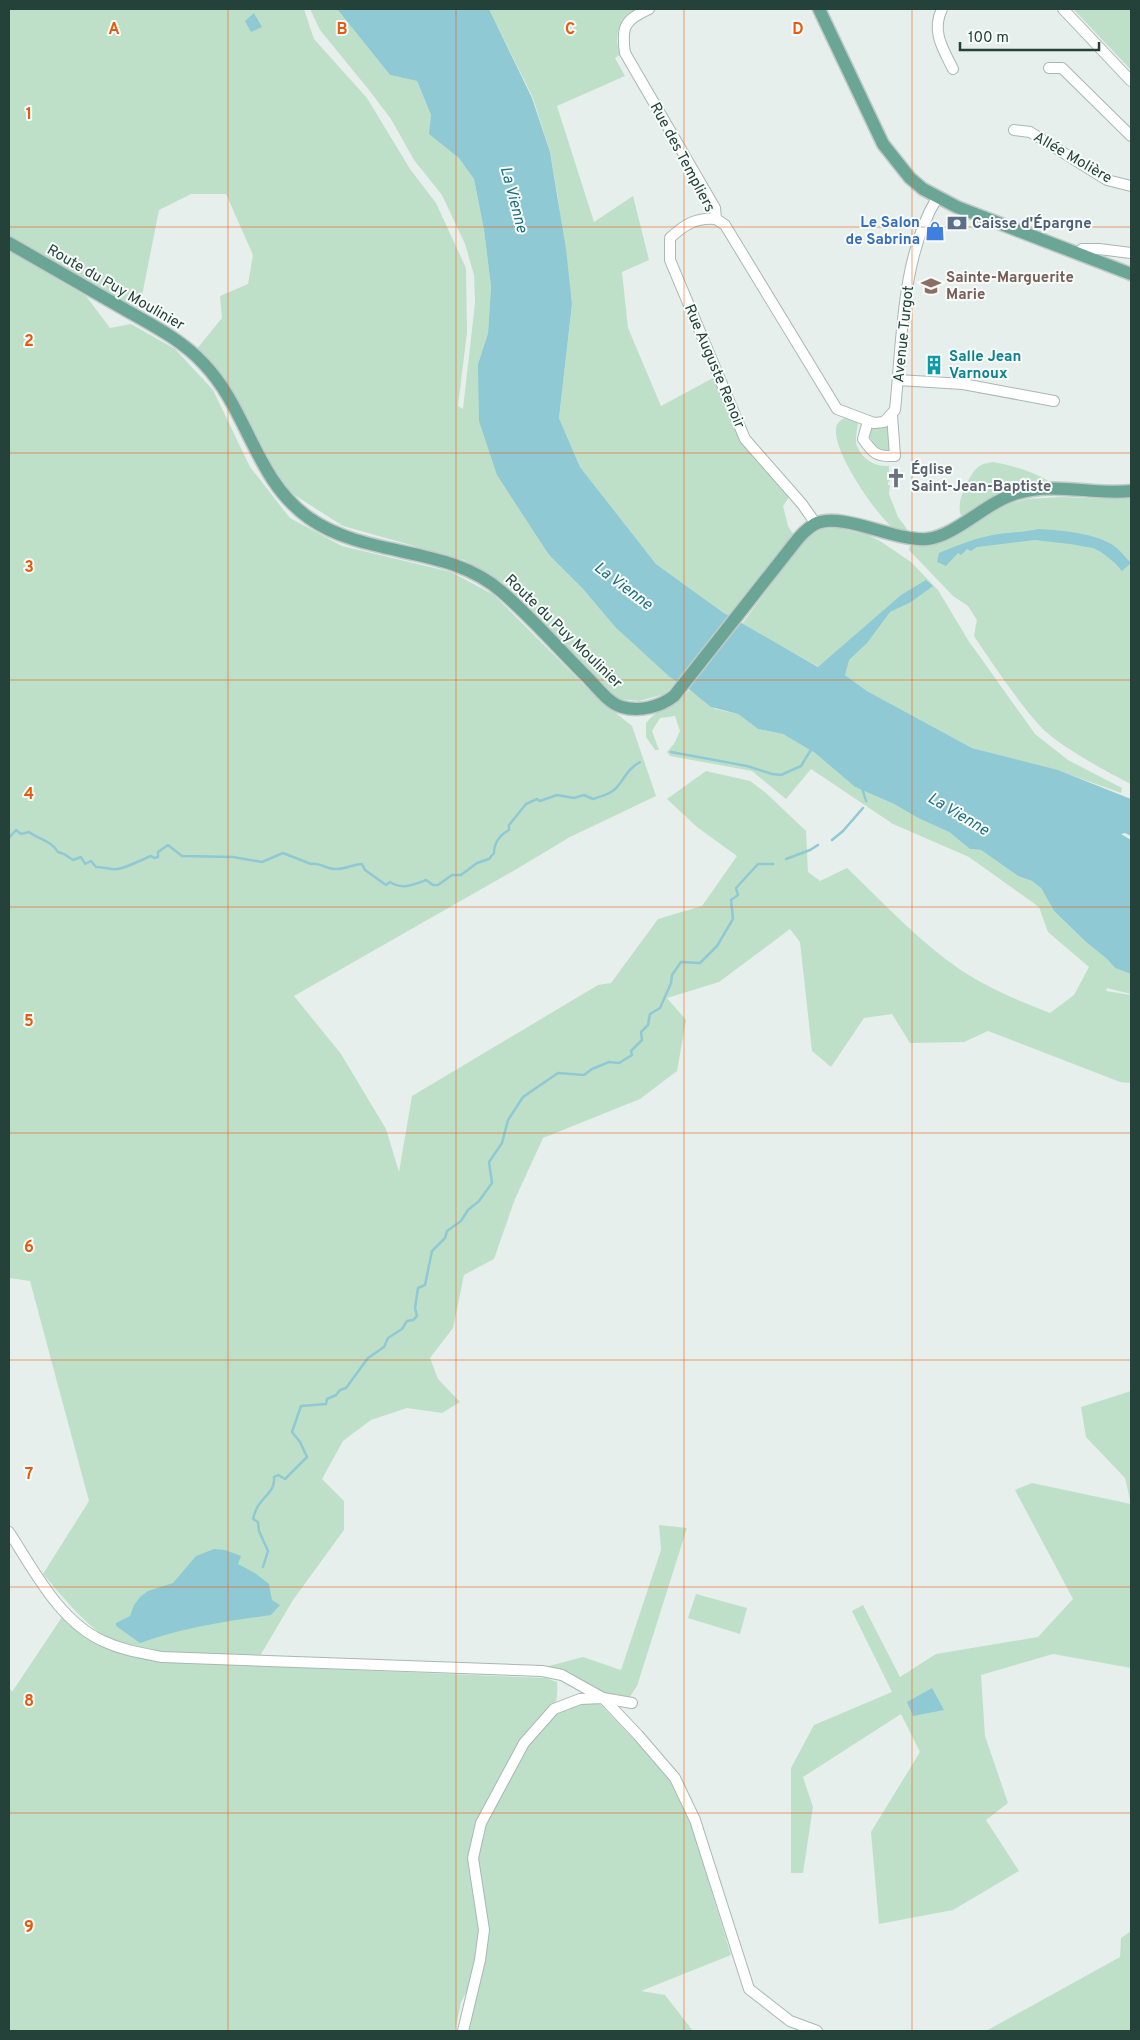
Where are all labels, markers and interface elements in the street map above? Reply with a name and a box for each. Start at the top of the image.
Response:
text: A [108,20,120,40]
text: B [336,20,348,40]
text: C [565,20,575,40]
text: D [792,20,804,40]
scale bar [960,20,1099,52]
text: 100 m [968,29,1009,48]
street label: Rue des Templiers [645,100,719,216]
text: 1 [26,105,32,125]
street label: Allée Molière [1030,128,1115,188]
water label: La Vienne [495,164,532,236]
bank icon: Caisse d'Épargne [946,212,968,234]
place label: Le Salon de Sabrina [846,214,920,250]
place label: Caisse d'Épargne [972,214,1092,234]
shop icon: Le Salon de Sabrina [924,220,946,242]
street label: Route du Puy Moulinier [43,241,188,336]
place label: Sainte-Marguerite Marie [946,269,1074,305]
school or university icon: Sainte-Marguerite Marie [920,275,942,297]
street label: Avenue Turgot [890,285,919,384]
street label: Rue Auguste Renoir [679,302,748,432]
text: 2 [24,332,34,352]
place label: Salle Jean Varnoux [949,348,1021,384]
building icon: Salle Jean Varnoux [923,354,945,376]
place label: Église Saint-Jean-Baptiste [911,460,1051,497]
church icon: Église Saint-Jean-Baptiste [885,467,907,489]
text: 3 [24,558,34,578]
water label: La Vienne [590,558,657,615]
street label: Route du Puy Moulinier [500,571,626,693]
text: 4 [24,785,34,805]
water label: La Vienne [924,789,993,841]
text: 5 [24,1012,34,1032]
text: 6 [24,1238,34,1258]
text: 7 [25,1465,33,1485]
text: 8 [24,1692,34,1712]
text: 9 [24,1918,34,1938]

